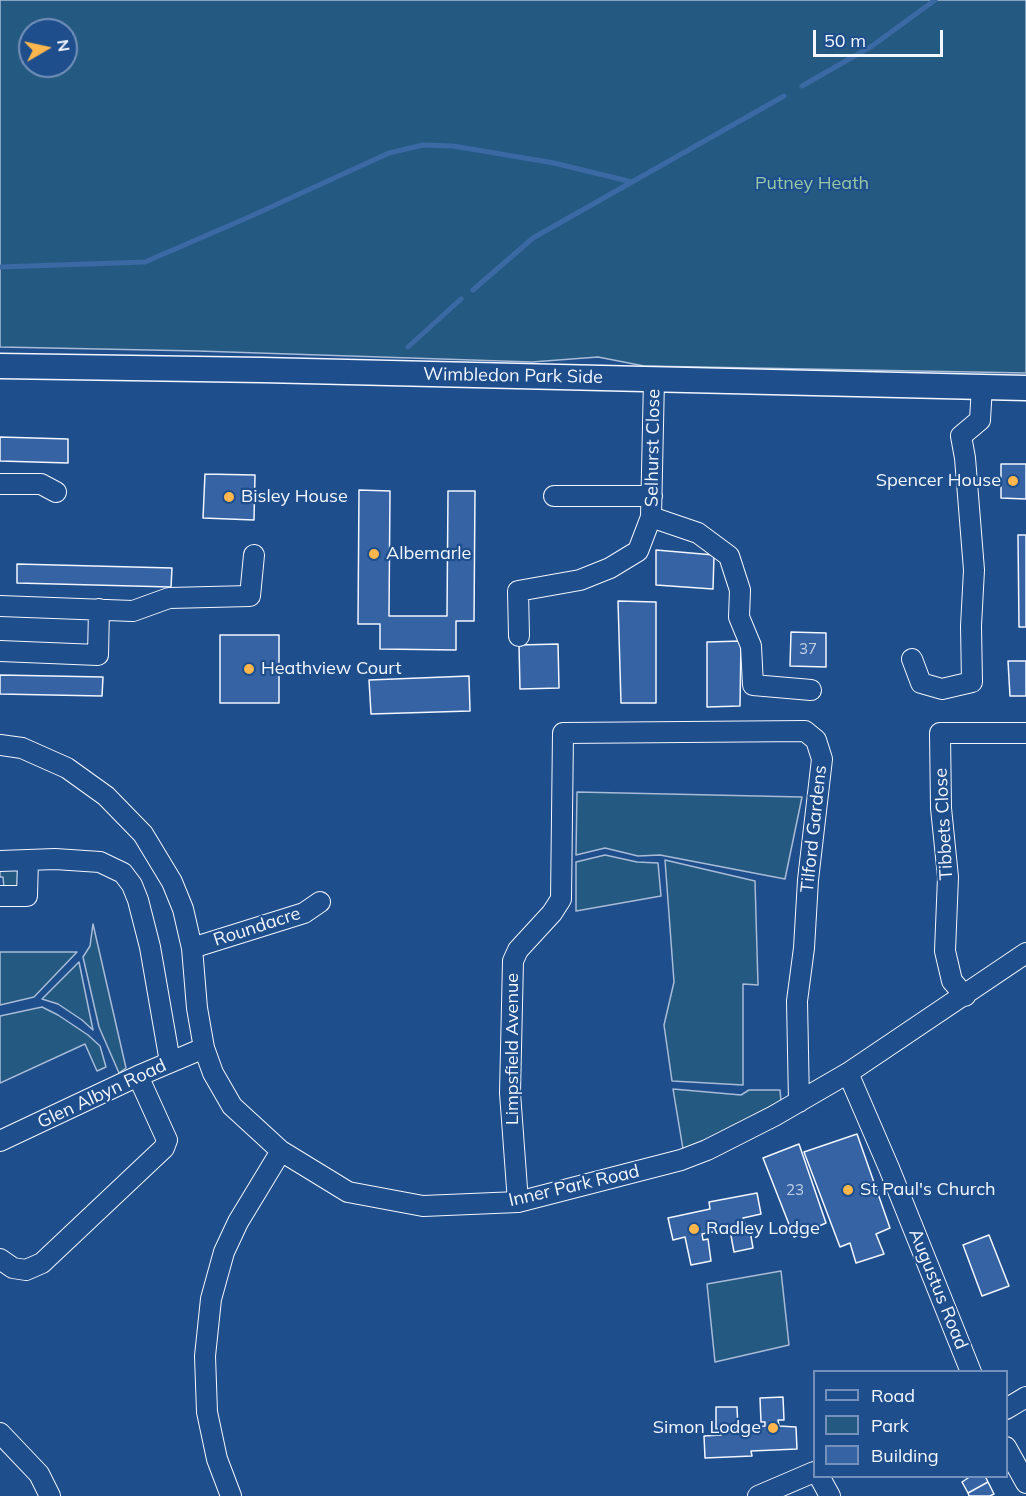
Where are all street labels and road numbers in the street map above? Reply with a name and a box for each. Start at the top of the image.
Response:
street label: Wimbledon Park Side [423,364,603,388]
street label: Selhurst Close [641,389,665,507]
street label: Tilford Gardens [797,764,831,894]
street label: Tibbets Close [930,767,958,881]
street label: Roundacre [211,903,303,951]
street label: Limpsfield Avenue [502,973,524,1125]
street label: Glen Albyn Road [34,1055,170,1133]
street label: Inner Park Road [507,1160,641,1212]
street label: Augustus Road [904,1226,972,1352]

